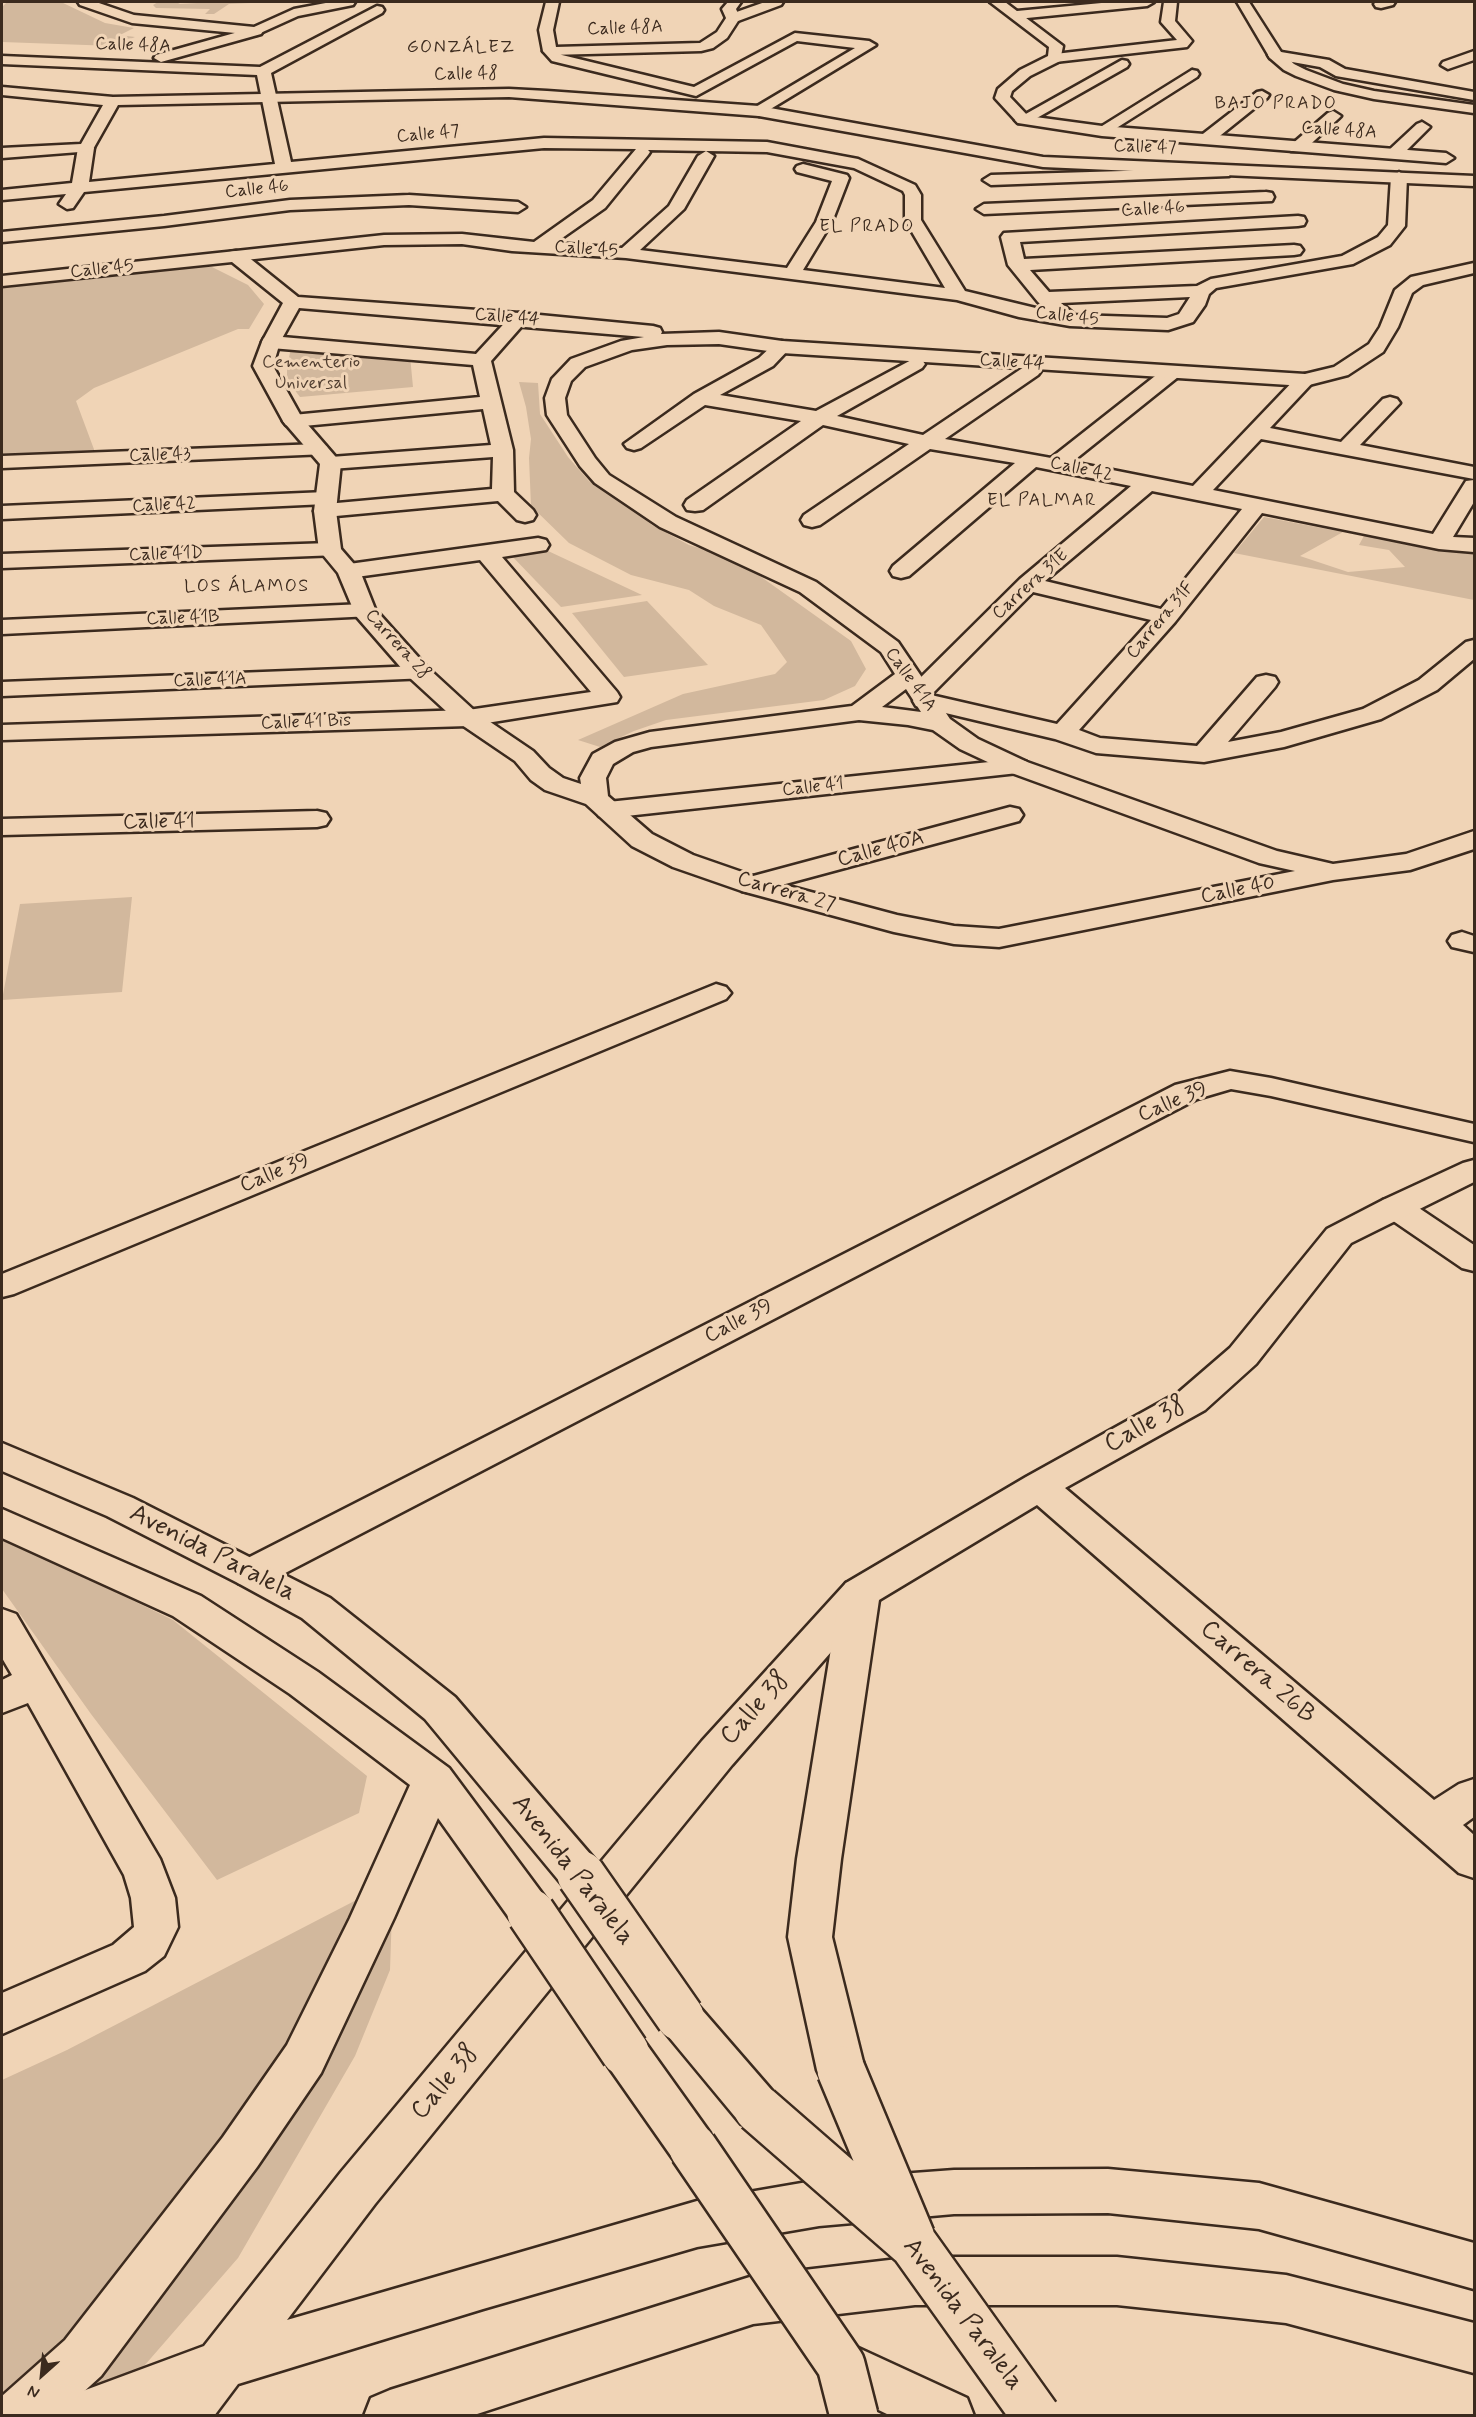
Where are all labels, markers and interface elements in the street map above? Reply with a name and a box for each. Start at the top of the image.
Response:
street label: Calle 48A [587,17,663,41]
street label: Calle 48A [95,34,171,58]
district label: GONZÁLEZ [408,37,514,59]
street label: Calle 48 [434,64,498,86]
district label: BAJO PRADO [1215,93,1337,115]
street label: Calle 48A [1301,118,1377,144]
street label: Calle 47 [396,121,460,149]
street label: Calle 47 [1113,136,1177,160]
street label: Calle 46 [224,176,290,204]
street label: Calle 46 [1120,198,1186,222]
district label: EL PRADO [819,216,915,238]
street label: Calle 45 [554,237,618,263]
street label: Calle 45 [69,256,135,284]
street label: Calle 45 [1034,302,1100,332]
street label: Calle 44 [474,304,540,332]
street label: Calle 44 [979,350,1045,376]
park label: Cementerio Universal [262,352,360,394]
street label: Calle 43 [129,444,191,468]
street label: Calle 42 [1048,453,1114,487]
district label: EL PALMAR [989,490,1095,512]
street label: Calle 42 [132,494,196,518]
street label: Calle 41D [129,543,203,567]
street label: Carrera 31E [988,545,1074,625]
district label: LOS ÁLAMOS [184,576,310,598]
street label: Carrera 31F [1122,578,1200,664]
street label: Carrera 28 [360,605,434,685]
street label: Calle 41B [146,607,220,631]
street label: Calle 41A [880,644,940,716]
street label: Calle 41A [173,669,247,693]
street label: Calle 41 Bis [261,711,351,735]
street label: Calle 41 [781,774,845,802]
street label: Calle 41 [123,810,195,836]
street label: Calle 40A [835,826,927,874]
street label: Carrera 27 [734,867,838,919]
street label: Calle 40 [1199,871,1277,911]
street label: Calle 39 [1135,1077,1211,1129]
street label: Calle 39 [237,1149,313,1199]
street label: Calle 39 [701,1294,777,1350]
street label: Calle 38 [1100,1391,1192,1461]
street label: Avenida Paralela [124,1499,300,1609]
street label: Carrera 26B [1193,1614,1321,1732]
street label: Calle 38 [715,1666,797,1752]
street label: Avenida Paralela [504,1790,640,1952]
street label: Calle 38 [405,2039,487,2127]
street label: Avenida Paralela [895,2233,1029,2397]
north arrow [12,2345,72,2405]
text: N [24,2380,43,2403]

